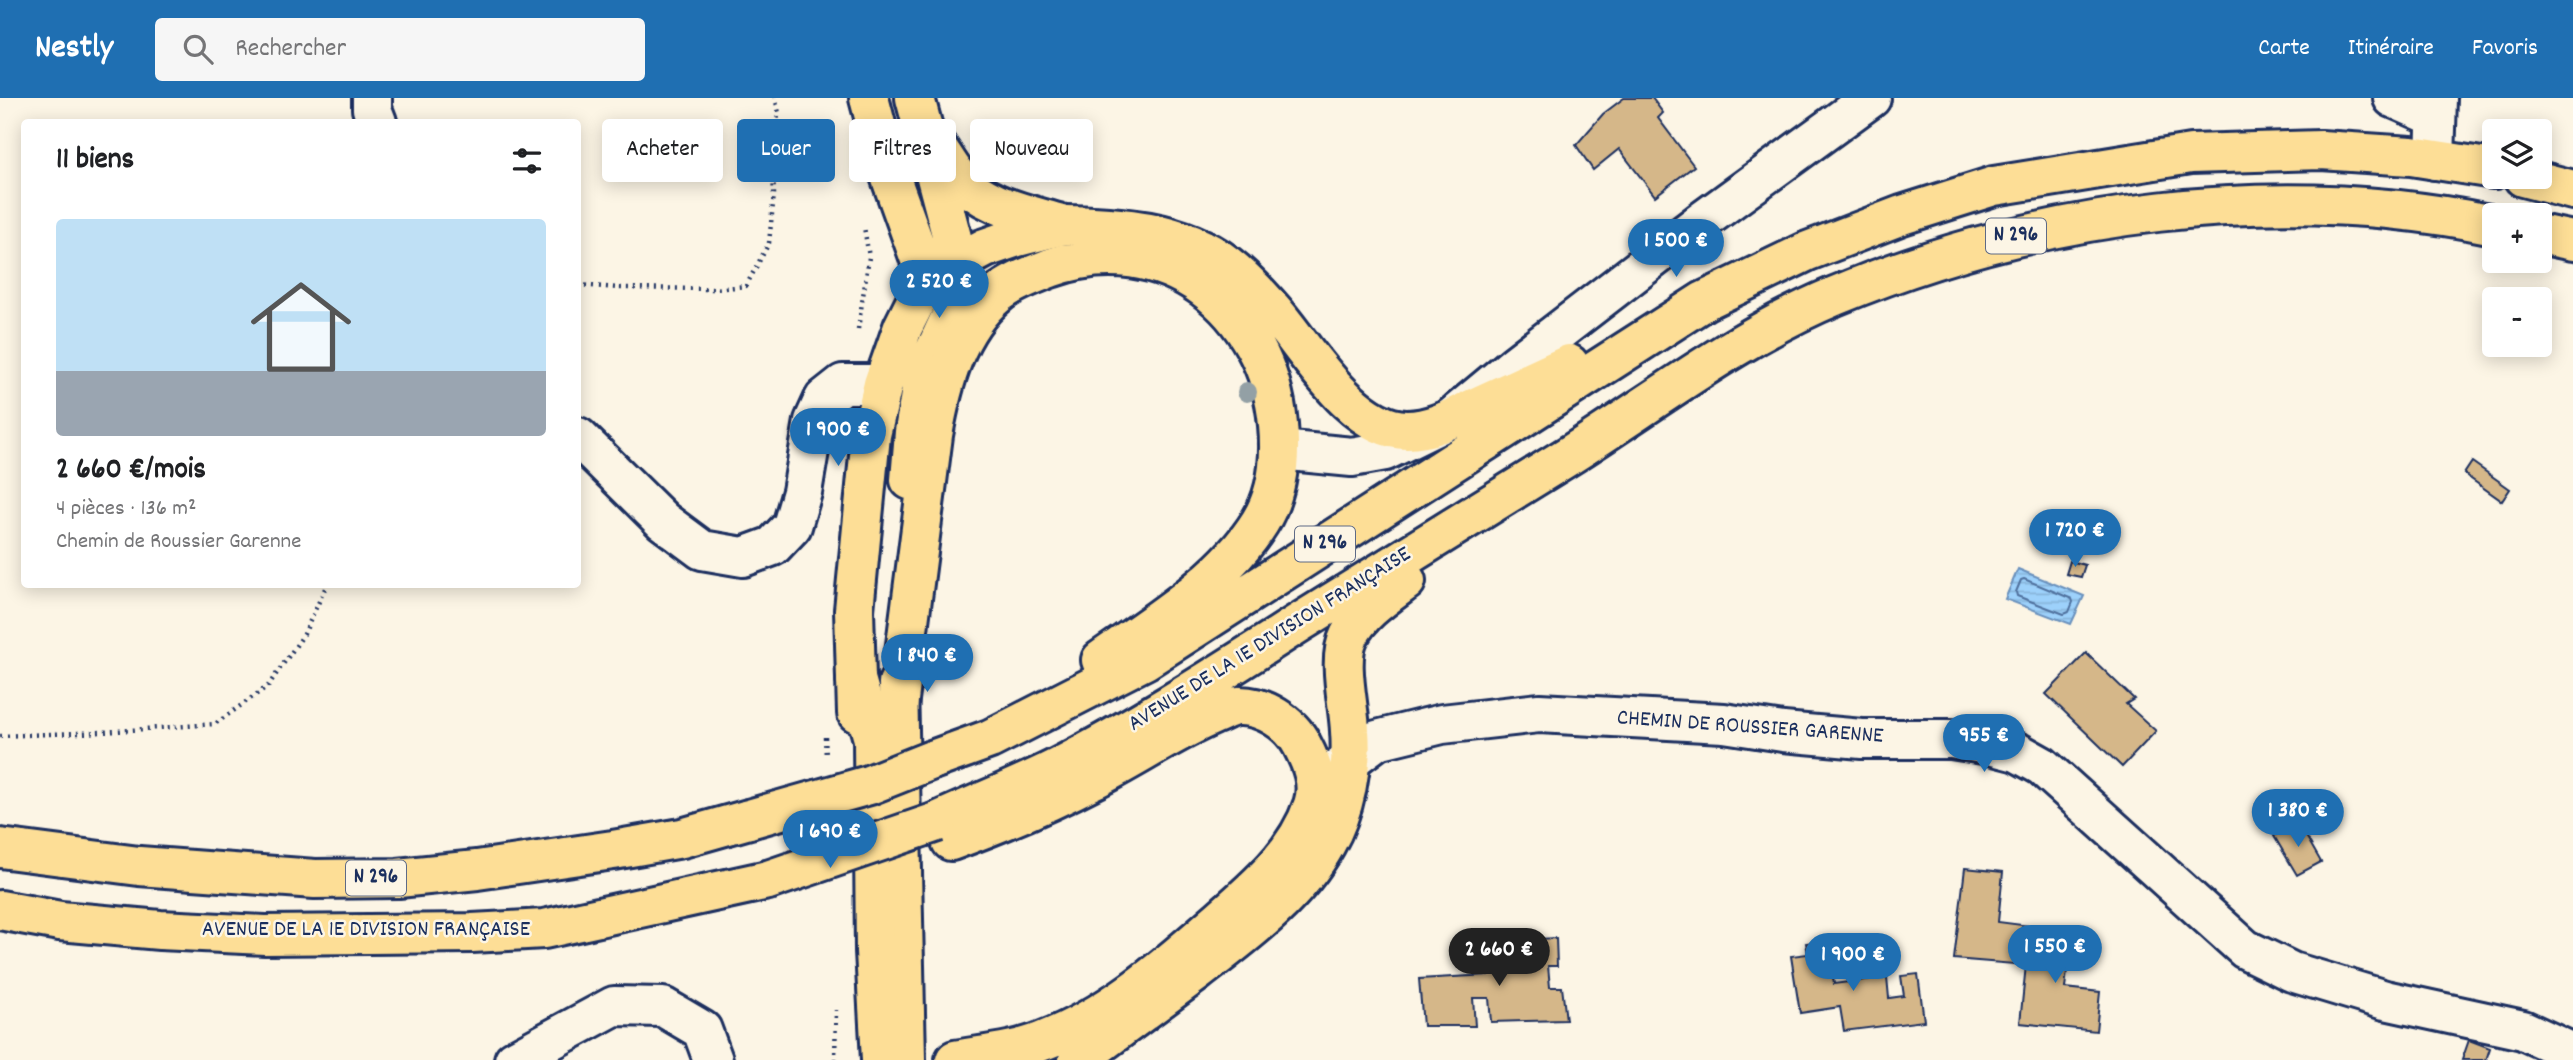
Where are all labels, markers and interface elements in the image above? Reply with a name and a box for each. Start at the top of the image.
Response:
search box [155,18,645,81]
text: Nestly [35,26,113,73]
icon: search [179,30,217,68]
text: Rechercher [235,31,346,68]
text: Carte [2258,32,2310,66]
text: Itinéraire [2348,32,2434,66]
text: Favoris [2472,32,2538,66]
chip: Acheter [602,119,723,182]
chip: Louer [737,119,835,182]
chip: Filtres [849,119,956,182]
chip: Nouveau [970,119,1093,182]
map controls [2482,119,2552,357]
button: layers [2482,119,2552,189]
text: 11 biens [56,140,134,183]
icon: filters [508,142,546,180]
button: + [2482,203,2552,273]
road number: N 296 [1986,218,2046,254]
pin: 1 500 € [1611,220,1741,279]
text: 1 500 € [1644,225,1708,258]
pin: 2 520 € [874,260,1004,320]
icon: home [238,264,364,390]
text: 2 520 € [906,266,972,299]
button: − [2482,287,2552,357]
pin: 1 900 € [773,408,903,468]
text: 1 900 € [806,414,870,447]
text: 2 660 €/mois [56,450,206,493]
text: 4 pièces · 136 m² [56,493,196,526]
pin: 1 720 € [2010,510,2140,569]
text: 1 720 € [2045,515,2105,548]
text: Chemin de Roussier Garenne [56,526,301,559]
road number: N 296 [1295,526,1355,562]
street label: AVENUE DE LA 1E DIVISION FRANÇAISE [1122,539,1418,741]
pin: 1 840 € [862,634,992,694]
text: 1 840 € [897,640,957,673]
street label: CHEMIN DE ROUSSIER GARENNE [1616,702,1885,754]
pin: 955 € [1935,714,2033,774]
text: 955 € [1959,720,2009,753]
pin: 1 380 € [2233,790,2363,849]
text: 1 380 € [2268,795,2328,828]
pin: 1 690 € [765,810,895,870]
text: 1 690 € [799,816,861,849]
road number: N 296 [346,860,406,896]
street label: AVENUE DE LA 1E DIVISION FRANÇAISE [202,914,531,947]
pin: 1 550 € [1990,926,2120,985]
pin: 2 660 € [1434,928,1564,988]
text: 1 550 € [2024,931,2086,964]
text: 2 660 € [1465,934,1533,967]
pin: 1 900 € [1788,934,1918,993]
text: 1 900 € [1821,939,1885,972]

